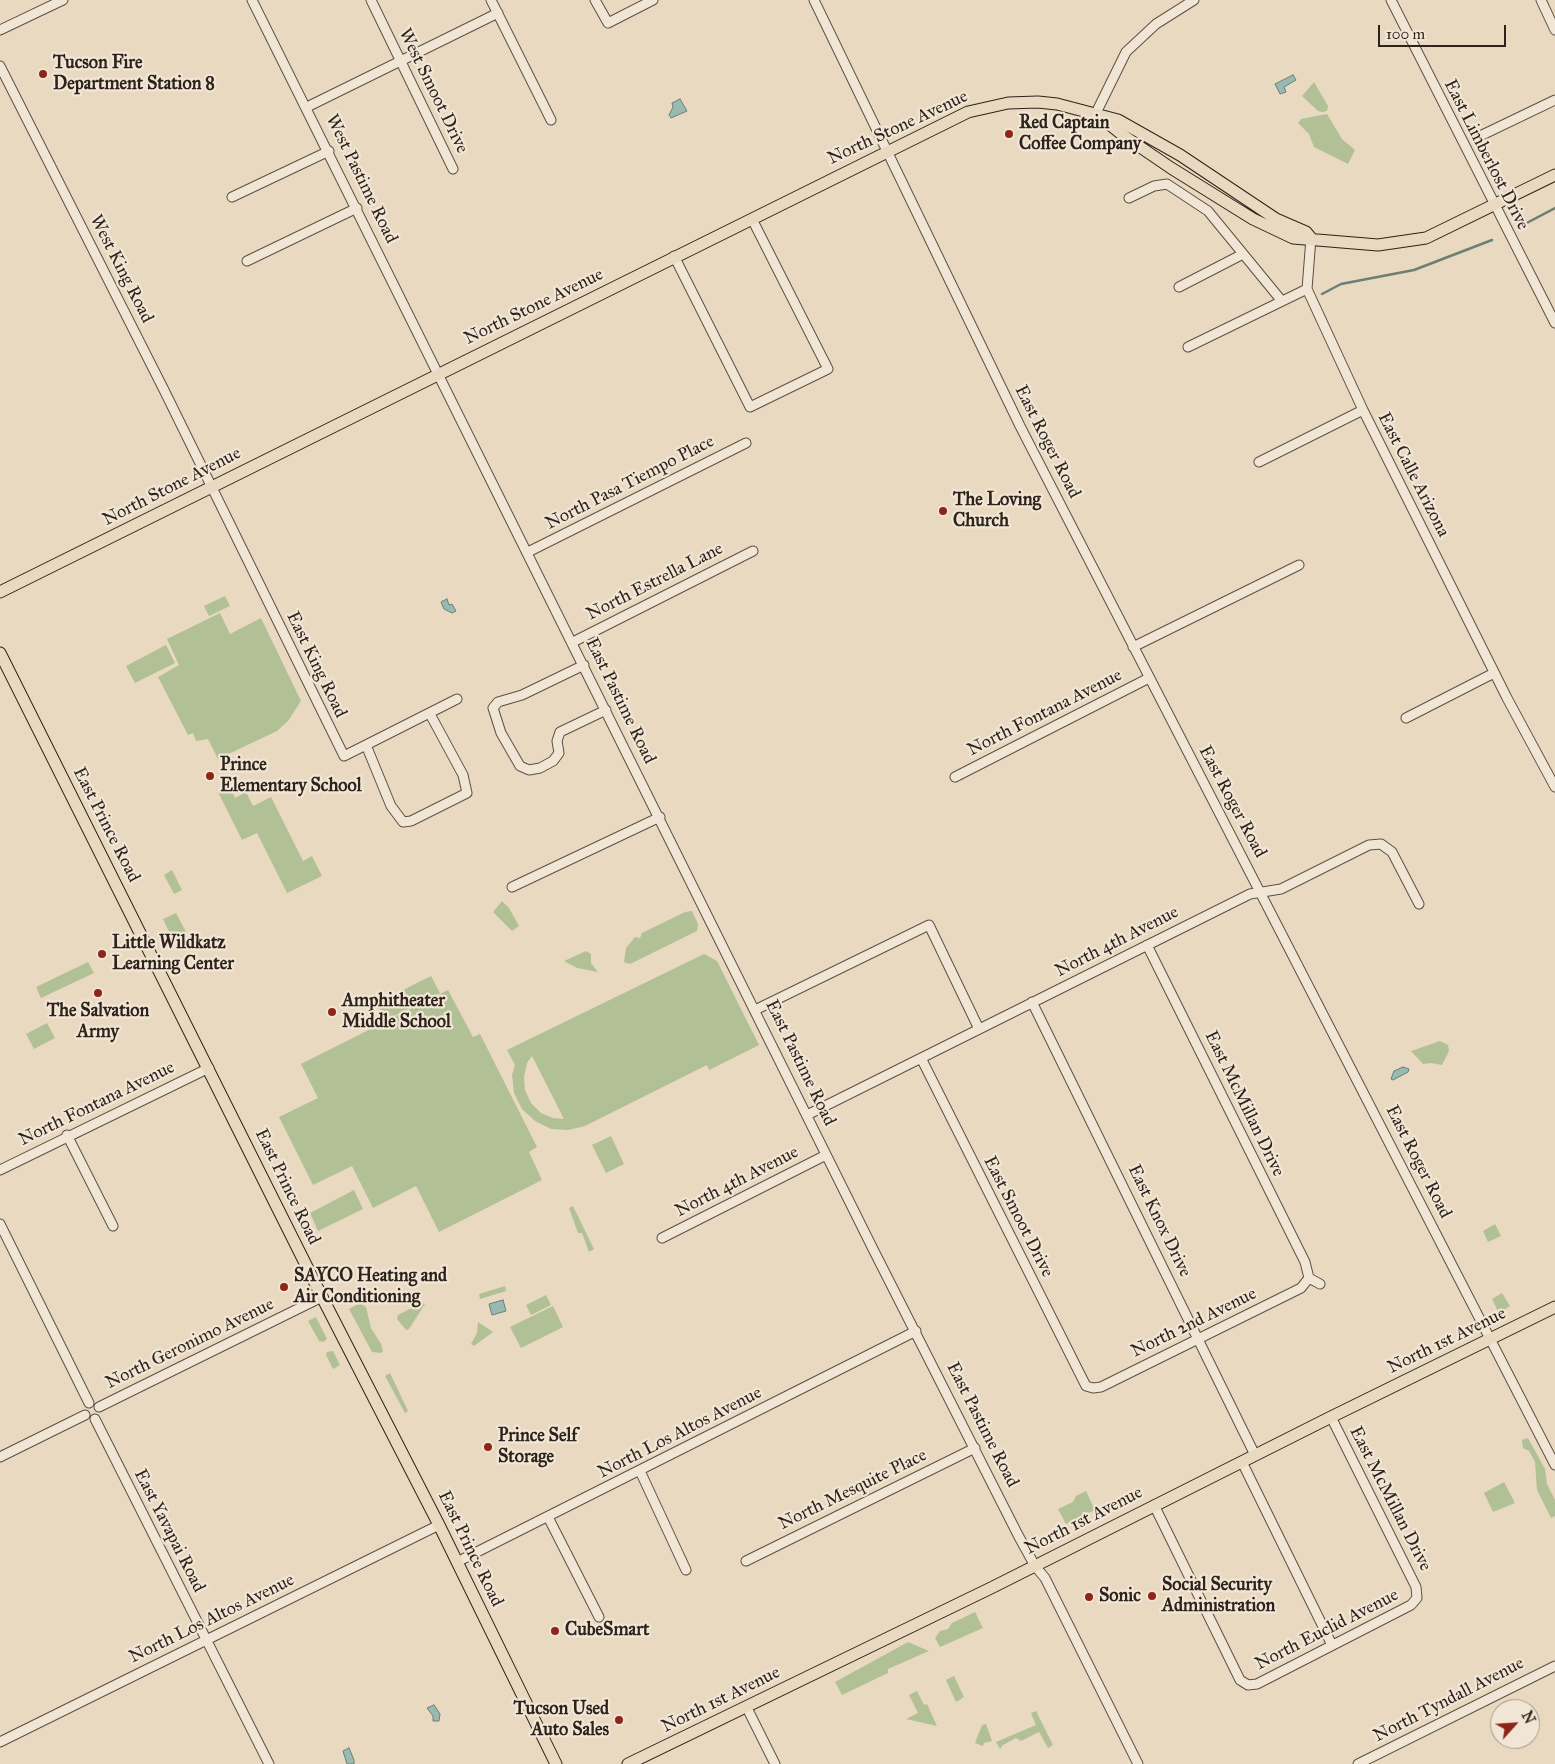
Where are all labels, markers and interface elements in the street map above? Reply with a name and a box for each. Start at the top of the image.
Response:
scale bar [1380,15,1508,47]
street label: West Smoot Drive [393,25,473,157]
text: 100 m [1386,25,1425,43]
place label: Tucson Fire Department Station 8 [53,53,215,96]
marker: Tucson Fire Department Station 8 [37,68,49,80]
street label: East Limberlost Drive [1439,76,1533,234]
street label: North Stone Avenue [824,86,972,170]
street label: West Pastime Road [320,111,402,247]
place label: Red Captain Coffee Company [1019,113,1141,156]
marker: Red Captain Coffee Company [1003,128,1015,140]
street label: West King Road [84,211,158,327]
street label: North Stone Avenue [461,264,607,350]
street label: East Roger Road [1009,382,1085,502]
street label: East Calle Arizona [1372,409,1454,541]
street label: North Pasa Tiempo Place [542,431,718,535]
street label: North Stone Avenue [99,443,245,531]
place label: The Loving Church [953,490,1041,532]
marker: The Loving Church [937,505,949,517]
street label: North Estrella Lane [583,538,727,626]
street label: East King Road [281,608,351,722]
street label: East Pastime Road [580,634,660,768]
street label: North Fontana Avenue [964,665,1126,761]
street label: East Roger Road [1193,742,1271,862]
place label: Prince Elementary School [220,755,362,798]
street label: East Prince Road [68,764,144,886]
marker: Prince Elementary School [204,770,216,782]
street label: North 4th Avenue [1052,902,1182,982]
place label: Little Wildkatz Learning Center [112,933,234,976]
marker: Little Wildkatz Learning Center [96,948,108,960]
marker: The Salvation Army [92,987,104,999]
place label: Amphitheater Middle School [342,991,451,1034]
street label: East Pastime Road [760,996,840,1130]
place label: The Salvation Army [47,1001,149,1044]
marker: Amphitheater Middle School [326,1006,338,1018]
street label: East McMillan Drive [1199,1028,1289,1180]
street label: North Fontana Avenue [16,1057,178,1151]
street label: East Roger Road [1380,1102,1456,1222]
street label: East Prince Road [250,1126,324,1248]
street label: North 4th Avenue [672,1142,802,1222]
street label: East Smoot Drive [978,1153,1058,1281]
street label: East Knox Drive [1122,1161,1196,1281]
place label: SAYCO Heating and Air Conditioning [294,1266,447,1308]
marker: SAYCO Heating and Air Conditioning [278,1281,290,1293]
street label: North 2nd Avenue [1128,1283,1260,1363]
street label: North Geronimo Avenue [102,1294,278,1394]
street label: North 1st Avenue [1384,1303,1510,1379]
street label: East Pastime Road [941,1359,1023,1491]
street label: North Los Altos Avenue [594,1382,766,1484]
street label: East McMillan Drive [1344,1423,1436,1575]
place label: Prince Self Storage [498,1426,577,1468]
marker: Prince Self Storage [482,1441,494,1453]
street label: North Mesquite Place [775,1445,931,1535]
street label: East Yavapai Road [129,1466,209,1596]
street label: North 1st Avenue [1022,1482,1146,1560]
street label: East Prince Road [433,1488,507,1610]
street label: North Los Altos Avenue [126,1570,298,1668]
place label: Social Security Administration [1162,1575,1275,1618]
street label: North Euclid Avenue [1252,1585,1402,1675]
place label: Sonic [1099,1586,1141,1608]
marker: Social Security Administration [1146,1590,1158,1602]
marker: Sonic [1083,1591,1095,1603]
place label: CubeSmart [565,1620,649,1642]
marker: CubeSmart [549,1625,561,1637]
street label: North Tyndall Avenue [1370,1653,1528,1747]
street label: North 1st Avenue [658,1662,784,1738]
place label: Tucson Used Auto Sales [513,1699,609,1742]
north arrow [1490,1699,1540,1749]
marker: Tucson Used Auto Sales [613,1714,625,1726]

